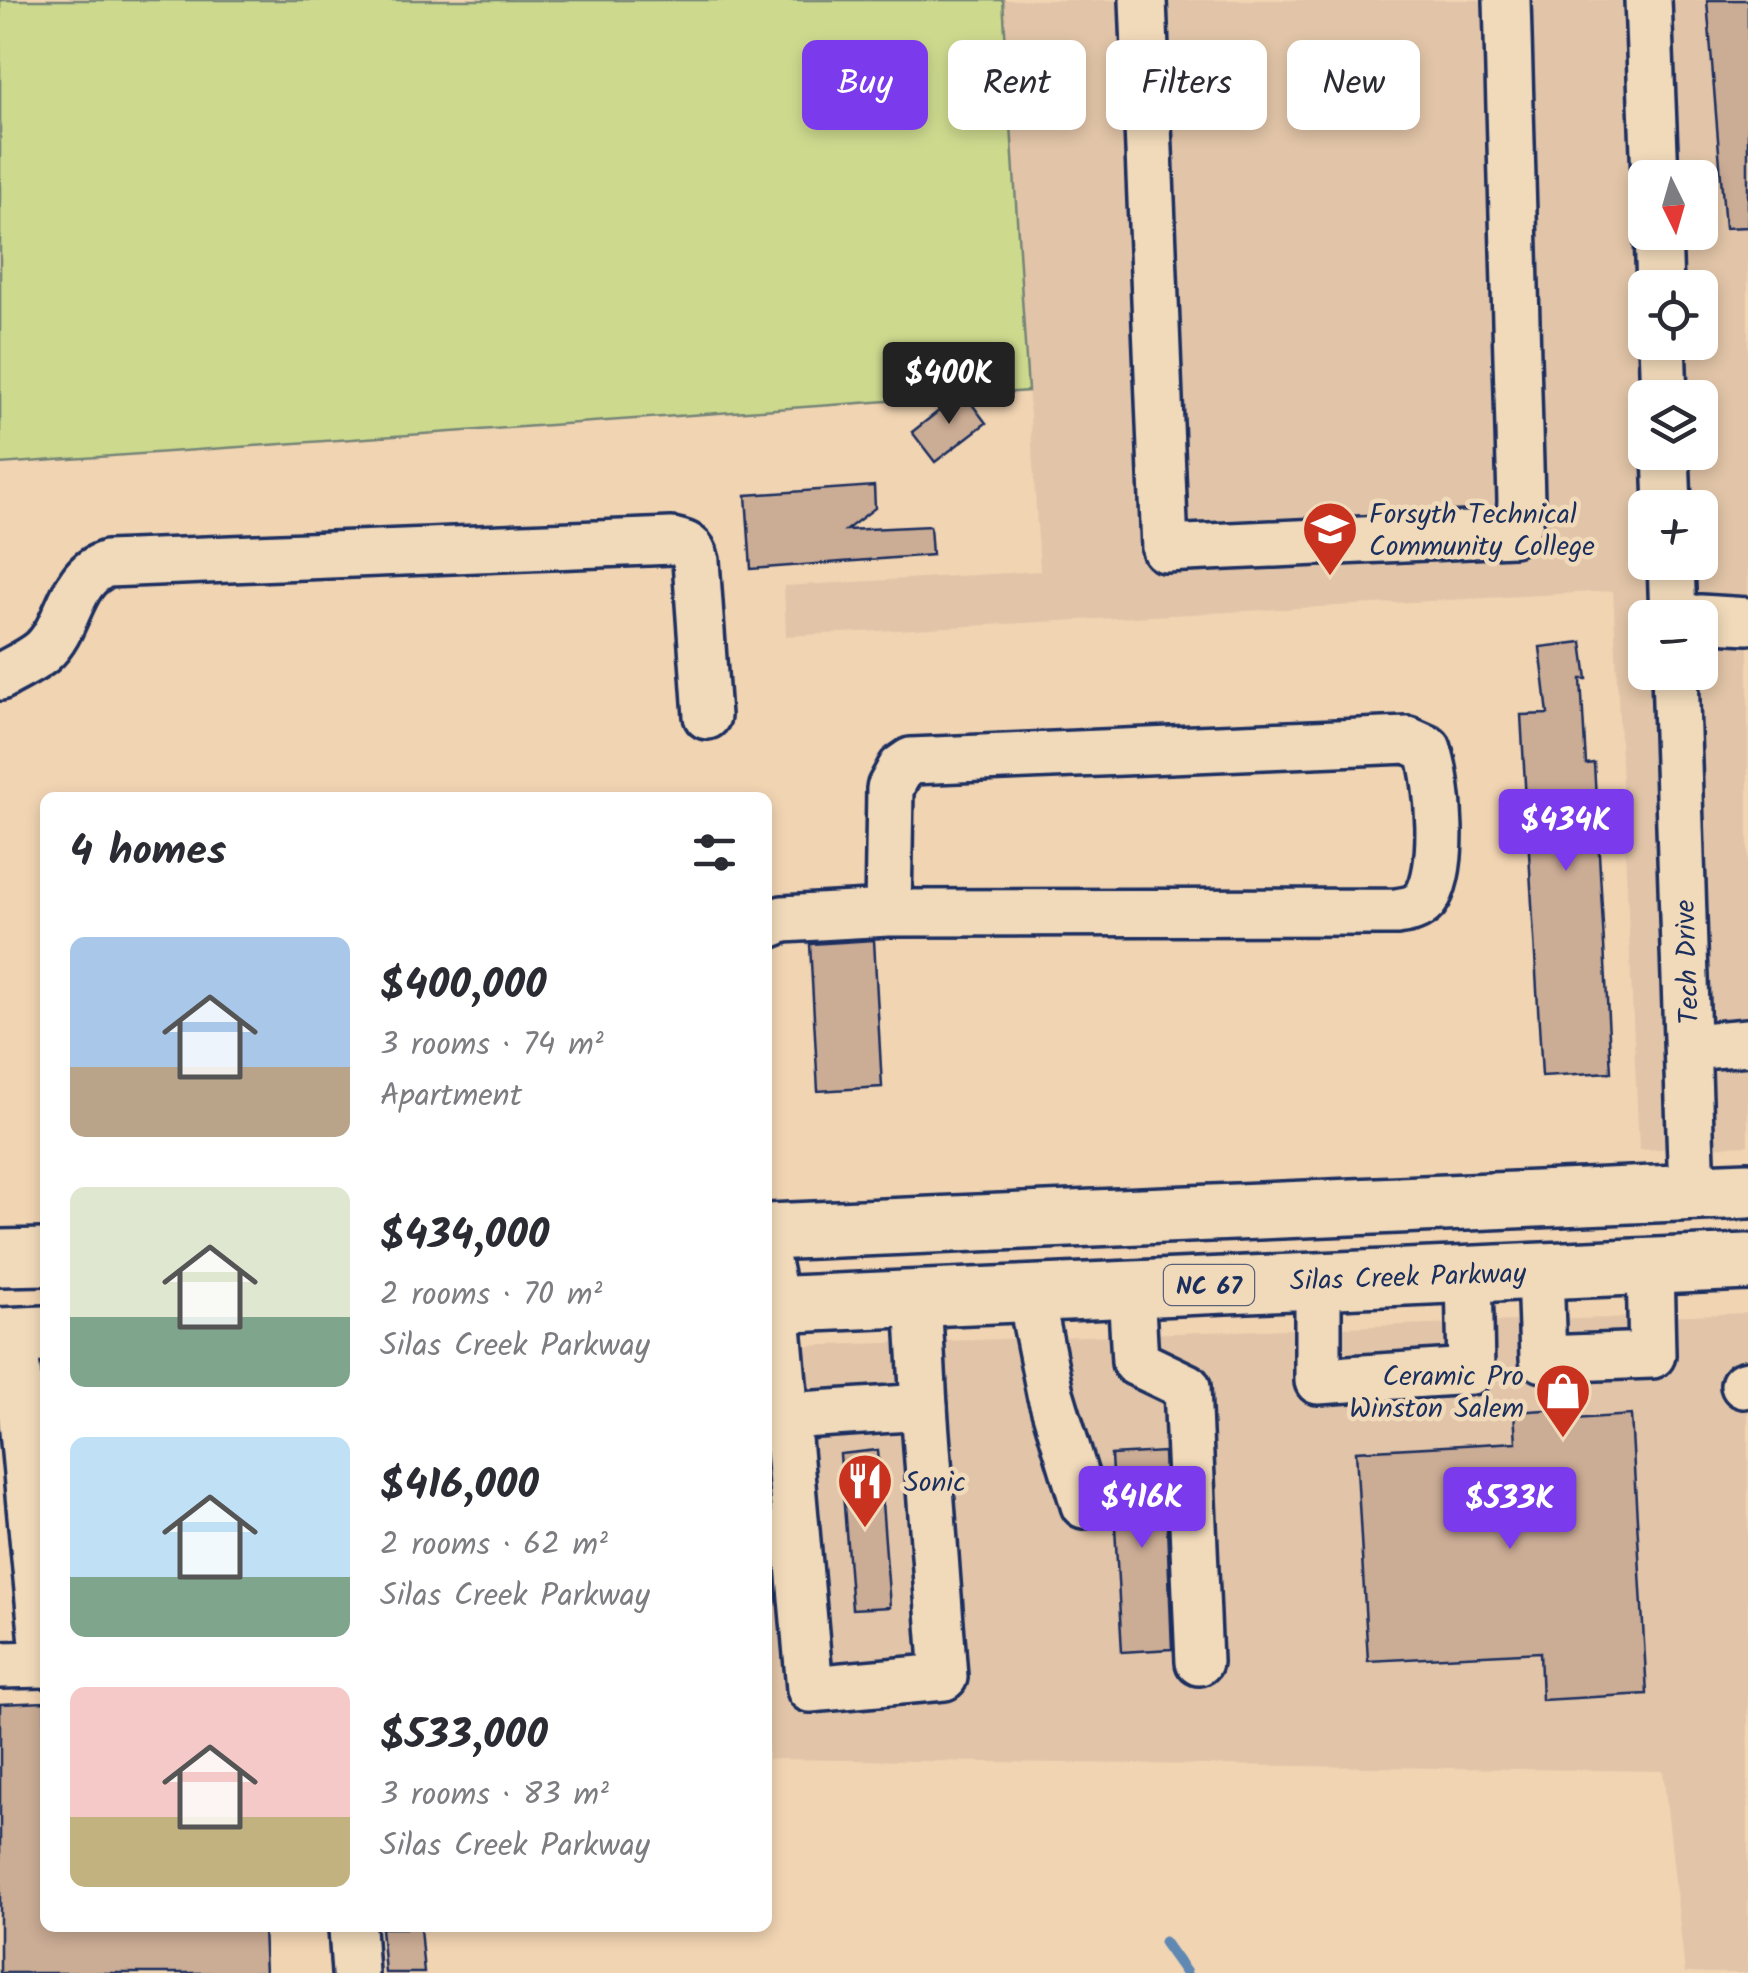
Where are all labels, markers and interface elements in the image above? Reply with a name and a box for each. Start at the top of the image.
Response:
chip: Buy [802,40,928,130]
chip: Rent [948,40,1086,130]
chip: Filters [1106,40,1267,130]
chip: New [1287,40,1420,130]
north arrow [1628,160,1718,250]
map controls [1628,160,1718,690]
button: locate [1628,270,1718,360]
pin: $400K [879,342,1019,427]
text: $400K [905,349,993,400]
button: layers [1628,380,1718,470]
button: + [1628,490,1718,580]
place label: Forsyth Technical Community College [1369,493,1595,570]
school or university icon: Forsyth Technical Community College [1300,499,1360,578]
button: − [1628,600,1718,690]
pin: $434K [1496,789,1636,874]
text: $434K [1521,796,1611,847]
text: 4 homes [70,819,226,886]
icon: filters [687,825,742,880]
street label: Tech Drive [1664,898,1713,1025]
text: $400,000 [380,953,547,1020]
icon: home [150,977,270,1097]
text: 3 rooms · 74 m² [380,1020,604,1071]
text: Apartment [380,1071,522,1122]
text: $434,000 [380,1203,549,1270]
icon: home [150,1227,270,1347]
street label: Silas Creek Parkway [1289,1252,1528,1305]
road number: NC 67 [1164,1265,1254,1305]
text: 2 rooms · 70 m² [380,1270,602,1321]
text: Silas Creek Parkway [380,1321,650,1372]
place label: Ceramic Pro Winston Salem [1349,1355,1524,1432]
shop icon: Ceramic Pro Winston Salem [1533,1361,1593,1440]
restaurant icon: Sonic [835,1451,895,1530]
text: $416,000 [380,1453,539,1520]
place label: Sonic [904,1461,966,1506]
pin: $416K [1072,1466,1212,1551]
pin: $533K [1440,1467,1580,1552]
text: $416K [1101,1473,1183,1524]
text: $533K [1465,1474,1555,1525]
icon: home [150,1477,270,1597]
text: 2 rooms · 62 m² [380,1520,608,1571]
text: Silas Creek Parkway [380,1571,650,1622]
text: $533,000 [380,1703,548,1770]
icon: home [150,1727,270,1847]
text: 3 rooms · 83 m² [380,1770,609,1821]
text: Silas Creek Parkway [380,1821,650,1872]

